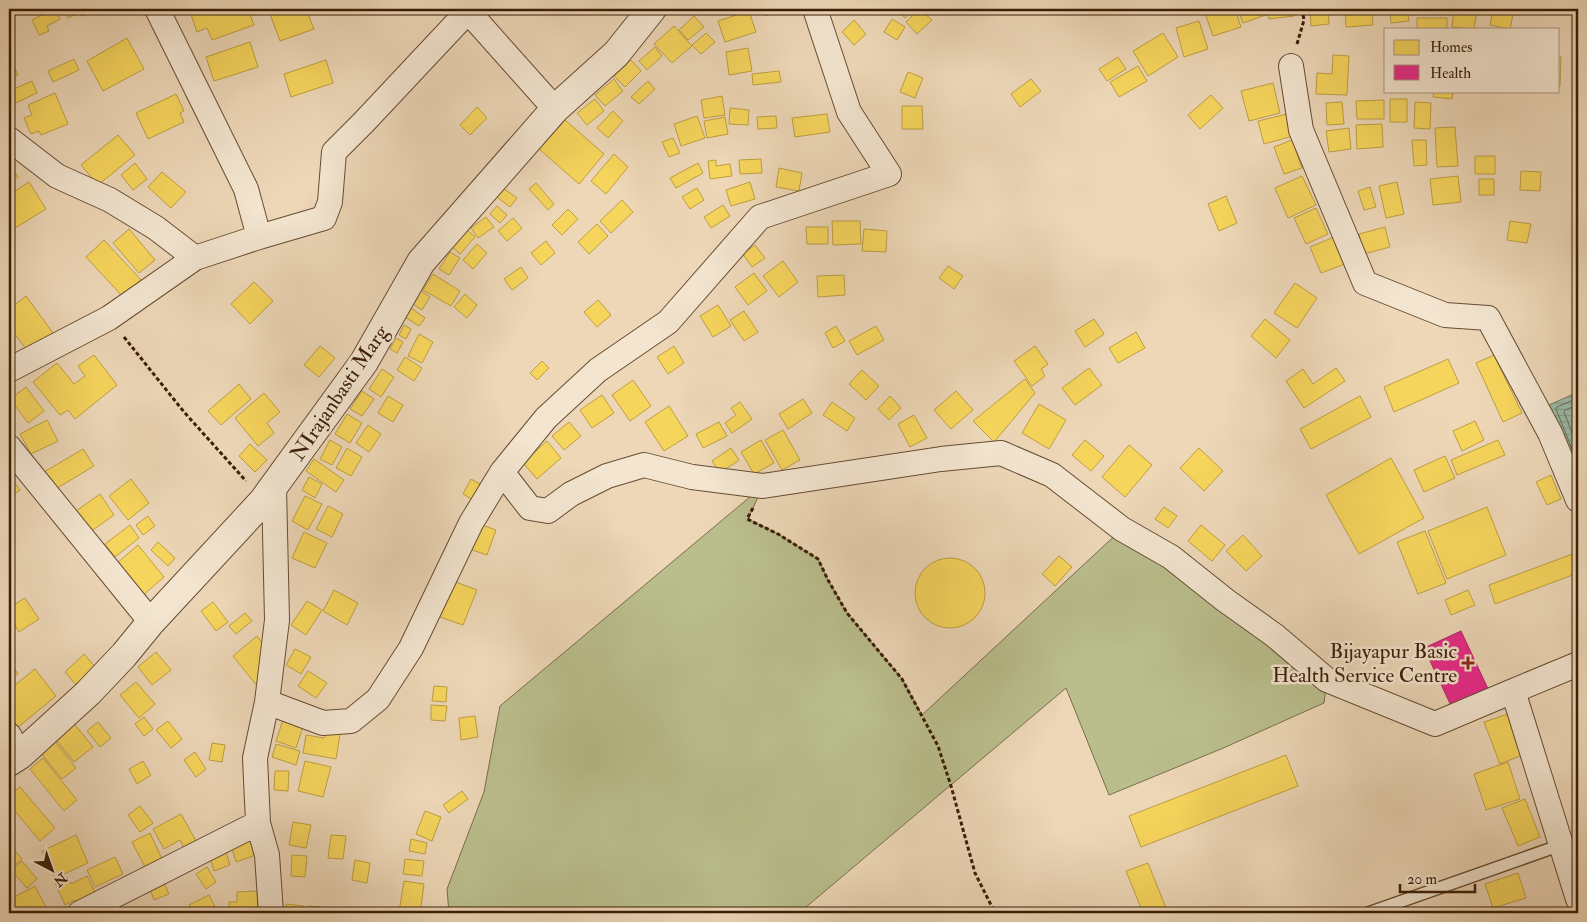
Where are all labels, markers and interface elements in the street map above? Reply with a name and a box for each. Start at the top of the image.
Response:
legend [1384,28,1560,92]
text: Homes [1430,38,1472,57]
text: Health [1430,64,1471,83]
street label: NIrajanbasti Marg [284,320,395,466]
place label: Bijayapur Basic Health Service Centre [1272,638,1458,689]
marker: Bijayapur Basic Health Service Centre [1461,656,1475,670]
north arrow [28,844,78,894]
scale bar [1400,862,1474,894]
text: N [50,868,71,890]
text: 20 m [1407,870,1437,889]

